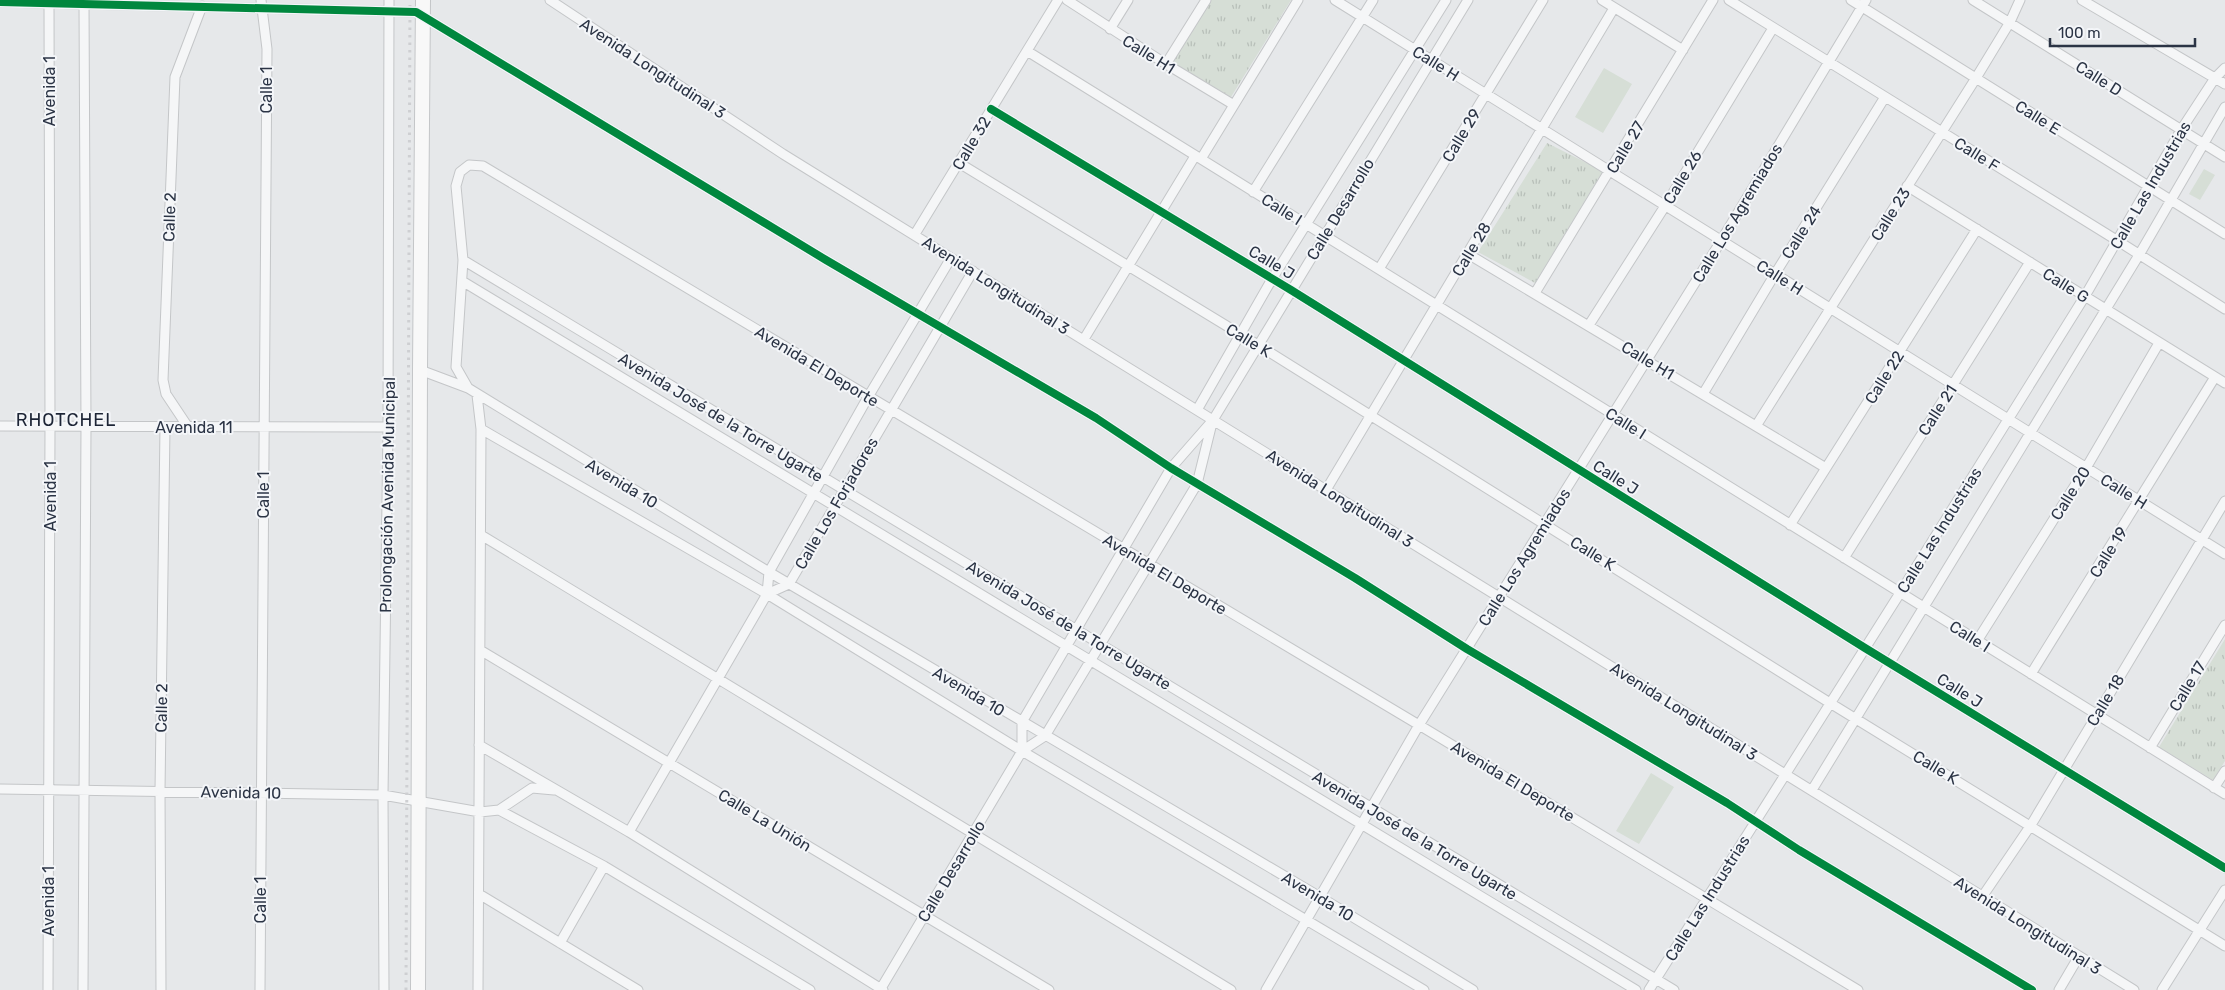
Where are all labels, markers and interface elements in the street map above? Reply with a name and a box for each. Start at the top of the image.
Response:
street label: Avenida Longitudinal 3 [576,14,729,123]
scale bar [2050,15,2195,47]
text: 100 m [2058,24,2100,42]
street label: Calle H1 [1119,31,1179,78]
street label: Calle H [1409,42,1463,85]
street label: Avenida 1 [40,56,59,126]
street label: Calle D [2072,57,2125,100]
street label: Calle 1 [257,67,276,114]
street label: Calle E [2012,96,2064,139]
street label: Calle 29 [1438,105,1485,165]
street label: Calle 32 [948,113,995,174]
street label: Calle 27 [1602,118,1648,177]
street label: Calle Las Industrias [2106,118,2195,253]
street label: Calle F [1951,133,2003,176]
street label: Calle Los Agremiados [1688,140,1786,286]
street label: Calle 26 [1659,147,1706,208]
street label: Calle Desarrollo [1303,155,1378,264]
street label: Calle 23 [1867,184,1914,244]
street label: Calle I [1258,190,1306,229]
street label: Calle 2 [159,192,180,242]
street label: Calle 24 [1778,202,1825,262]
street label: Calle 28 [1448,219,1495,280]
street label: Avenida Longitudinal 3 [919,232,1073,339]
street label: Calle J [1245,241,1298,284]
street label: Calle H [1753,256,1807,299]
street label: Calle G [2039,264,2092,307]
street label: Calle K [1223,319,1275,362]
street label: Avenida El Deporte [751,322,882,411]
street label: Calle H1 [1618,337,1678,384]
street label: Calle 22 [1861,347,1908,407]
street label: Avenida José de la Torre Ugarte [615,349,827,486]
street label: Prolongación Avenida Municipal [376,377,399,613]
street label: Calle 21 [1914,381,1961,439]
street label: Calle I [1602,404,1650,443]
district label: RHOTCHEL [16,409,116,431]
street label: Avenida 11 [155,418,233,437]
street label: Calle Los Forjadores [791,434,882,573]
street label: Avenida Longitudinal 3 [1263,445,1417,552]
street label: Avenida 10 [582,455,661,512]
street label: Calle J [1589,456,1642,499]
street label: Avenida 1 [41,461,60,531]
street label: Calle 20 [2047,463,2094,524]
street label: Calle Las Industrias [1893,464,1986,597]
street label: Calle H [2097,470,2151,513]
street label: Calle 1 [254,472,273,519]
street label: Calle Los Agremiados [1474,485,1575,630]
street label: Calle 19 [2085,523,2131,581]
street label: Avenida El Deporte [1099,530,1230,619]
street label: Calle K [1567,532,1619,575]
street label: Avenida José de la Torre Ugarte [963,557,1175,694]
street label: Calle I [1946,617,1994,656]
street label: Avenida Longitudinal 3 [1607,658,1761,765]
street label: Calle 17 [2165,658,2210,715]
street label: Avenida 10 [929,663,1008,720]
street label: Calle J [1933,669,1986,712]
street label: Calle 18 [2083,671,2128,730]
street label: Calle 2 [152,683,171,733]
street label: Avenida El Deporte [1447,737,1578,826]
street label: Calle K [1910,746,1962,789]
street label: Avenida José de la Torre Ugarte [1309,767,1521,904]
street label: Avenida 10 [201,782,281,803]
street label: Calle La Unión [715,785,815,856]
street label: Calle Desarrollo [914,817,989,926]
street label: Calle Las Industrias [1661,832,1754,965]
street label: Avenida 1 [39,866,58,936]
street label: Avenida 10 [1278,868,1357,925]
street label: Avenida Longitudinal 3 [1951,872,2105,979]
street label: Calle 1 [251,877,270,924]

